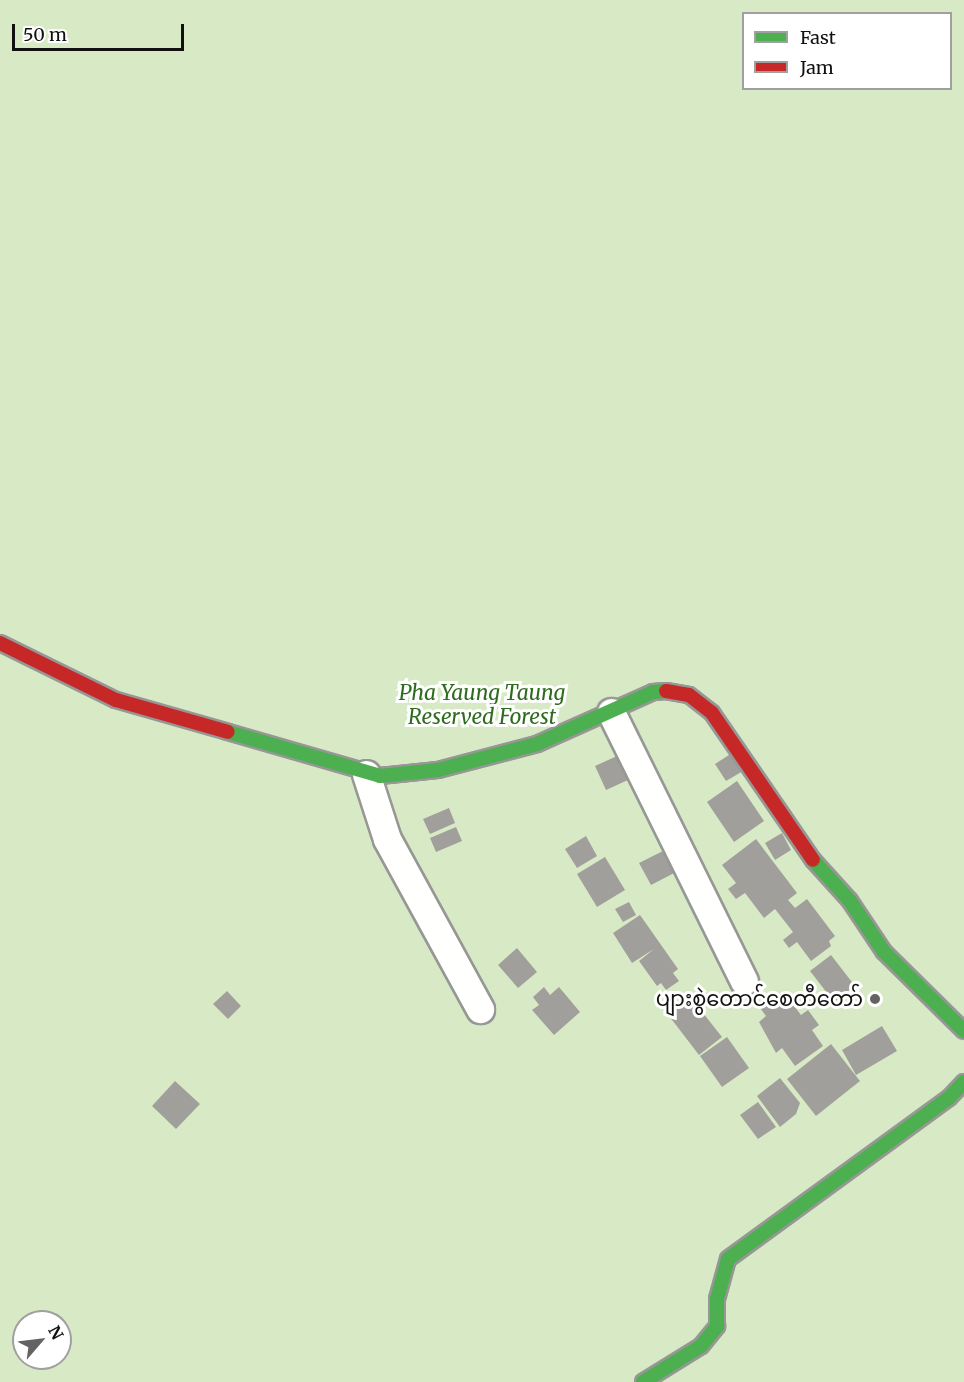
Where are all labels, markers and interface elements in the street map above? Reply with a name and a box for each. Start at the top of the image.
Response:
scale bar [15,12,188,50]
legend [742,12,952,90]
text: 50 m [23,23,67,46]
text: Fast [800,26,836,49]
text: Jam [800,56,834,79]
park label: Pha Yaung Taung Reserved Forest [399,680,565,730]
place label: ပျားစွဲတောင်စေတီတော် [656,986,863,1012]
marker: ပျားစွဲတောင်စေတီတော် [868,992,882,1006]
north arrow [12,1310,72,1370]
text: N [44,1322,68,1343]

